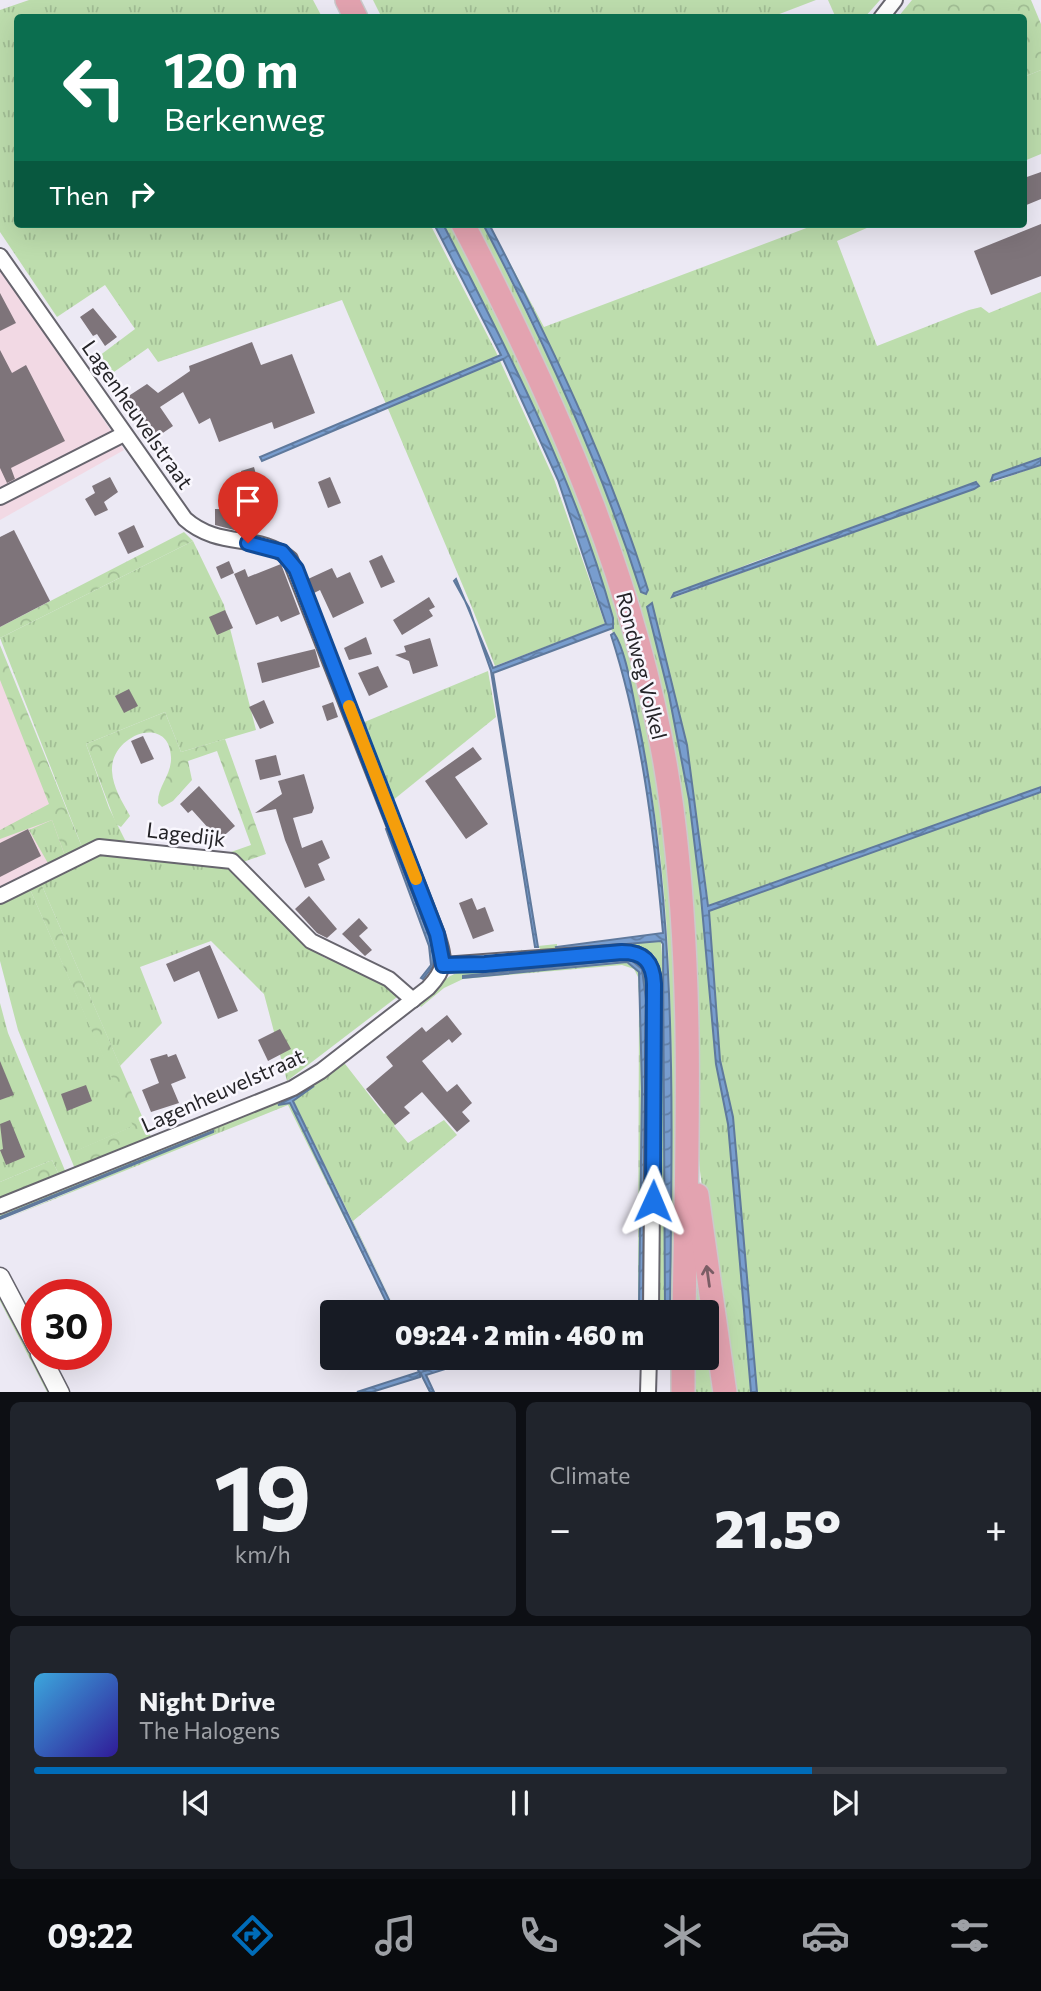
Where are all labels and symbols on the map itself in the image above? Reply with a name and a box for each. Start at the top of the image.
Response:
street label: Lagenheuvelstraat [78,335,199,493]
pin [218,471,278,543]
street label: Rondweg Volkel [612,589,673,742]
street label: Lagedijk [145,816,227,851]
street label: Lagenheuvelstraat [137,1042,308,1137]
position arrow [616,1164,690,1238]
one-way arrow [701,1266,714,1288]
speed limit sign: 30 [21,1279,112,1370]

